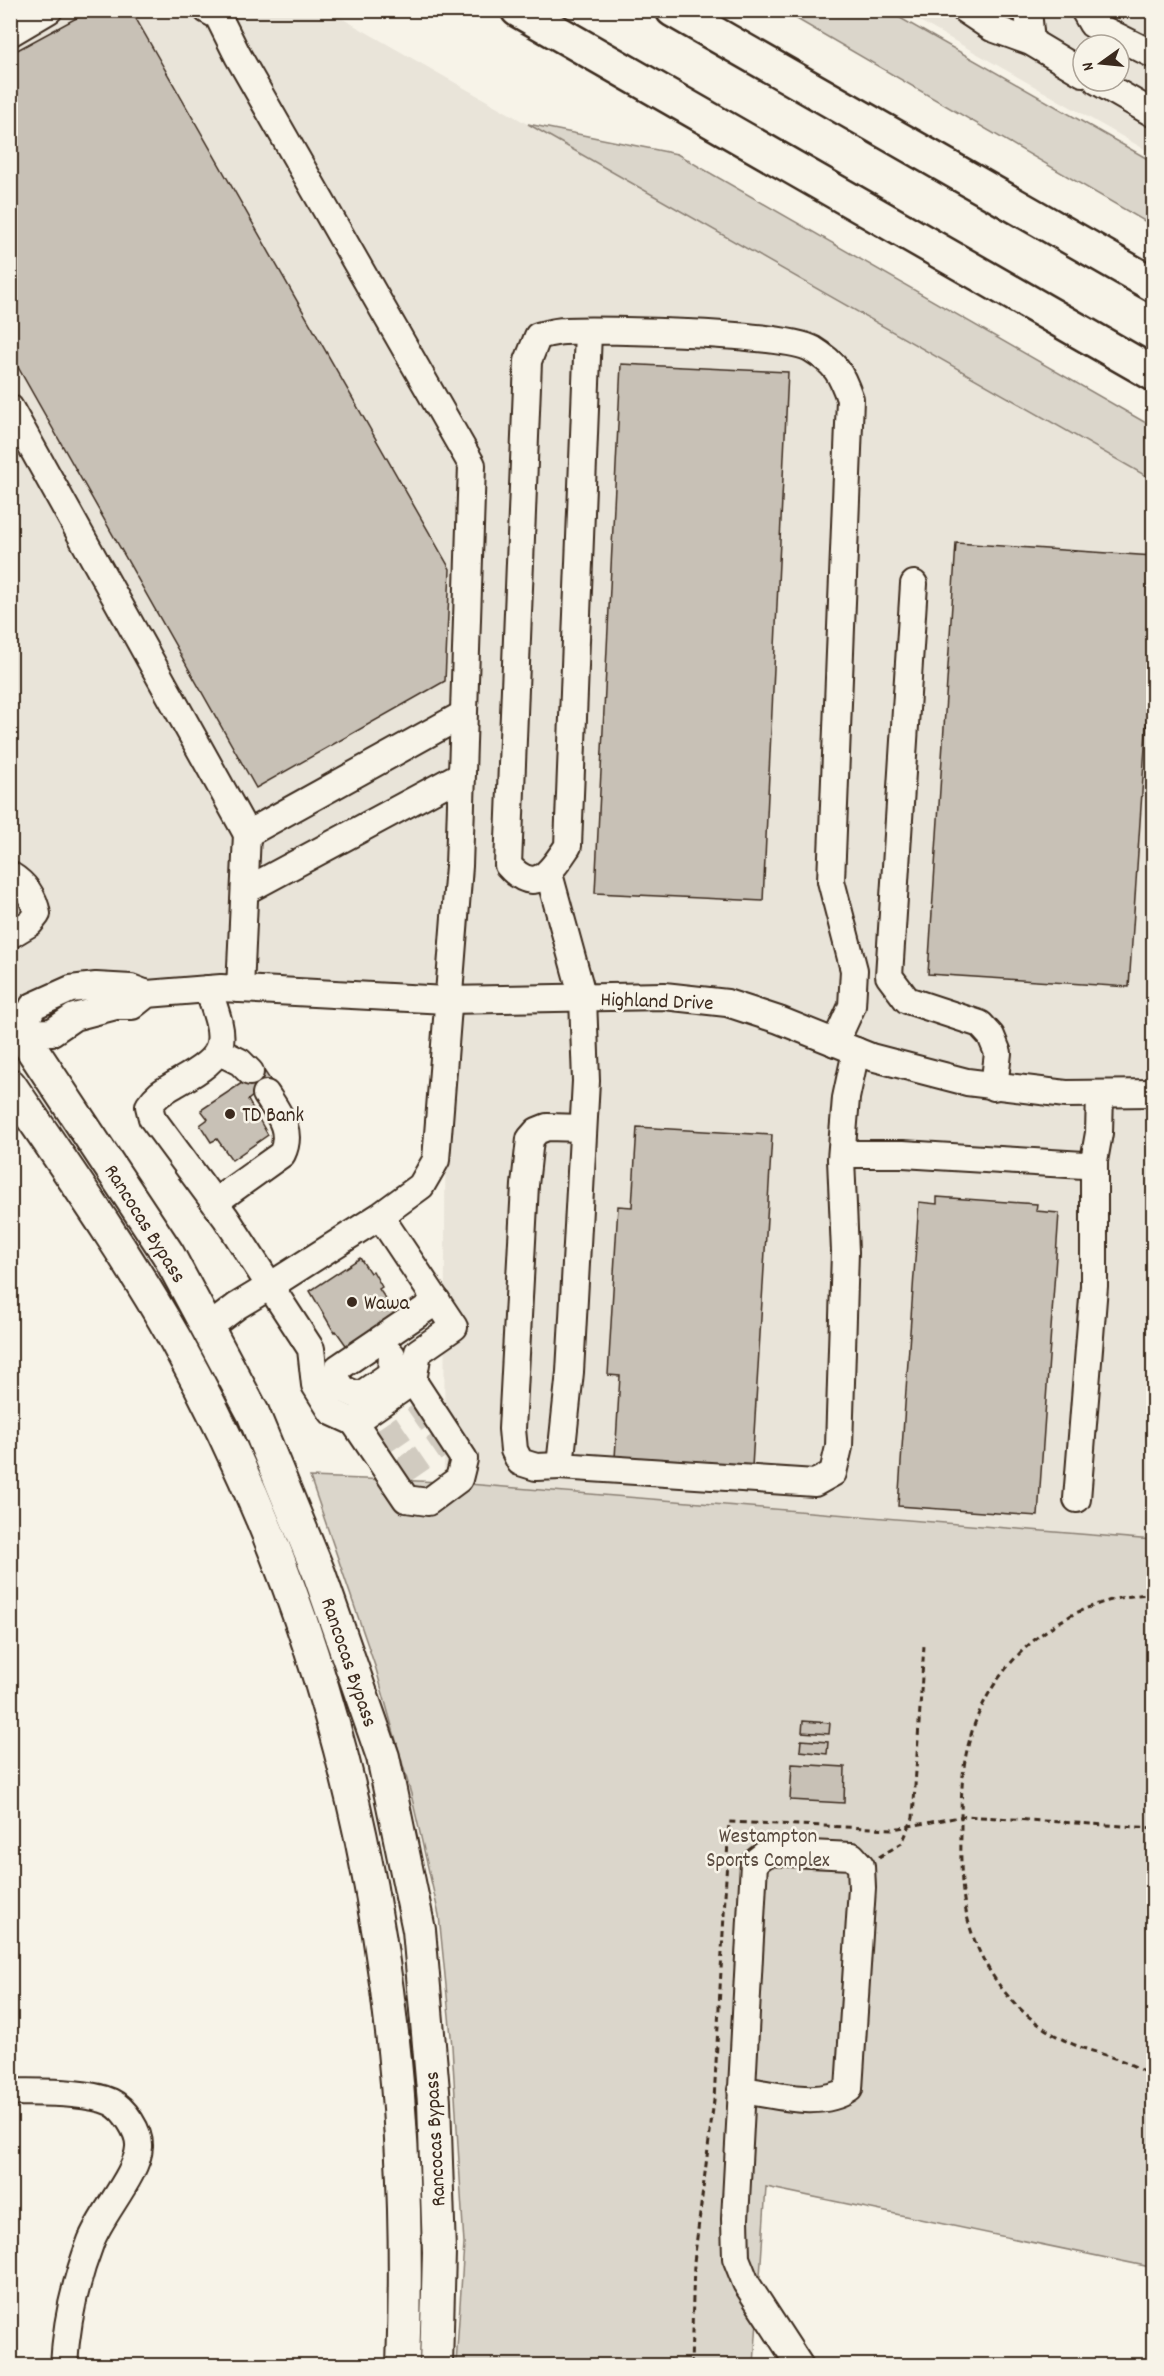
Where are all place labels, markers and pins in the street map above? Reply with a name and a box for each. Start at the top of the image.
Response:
place label: TD Bank [242,1102,304,1132]
marker: TD Bank [223,1107,237,1121]
place label: Wawa [364,1290,410,1320]
marker: Wawa [345,1295,359,1309]

